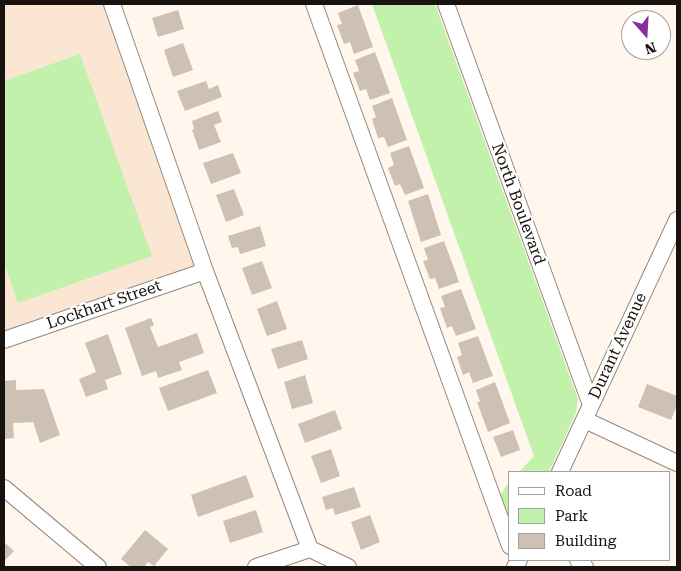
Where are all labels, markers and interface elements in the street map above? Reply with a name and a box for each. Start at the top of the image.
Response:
north arrow [621,10,671,60]
text: N [643,39,658,58]
street label: North Boulevard [487,141,549,267]
street label: Lockhart Street [44,276,164,334]
street label: Durant Avenue [585,290,651,402]
legend [508,471,671,561]
text: Road [555,482,592,500]
text: Park [555,507,588,525]
text: Building [555,532,616,550]

